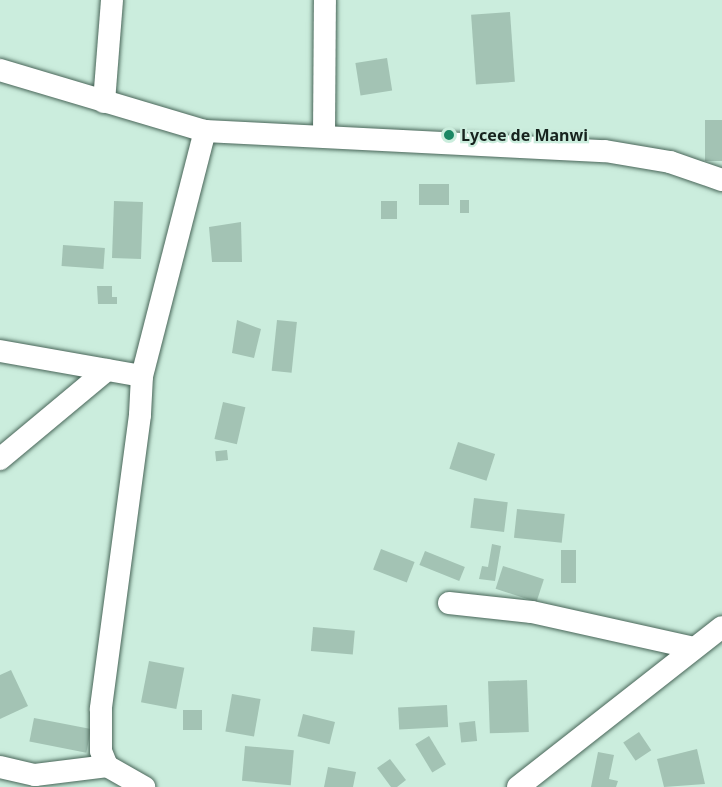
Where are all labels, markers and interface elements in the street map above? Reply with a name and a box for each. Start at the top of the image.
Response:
place label: Lycee de Manwi [461,125,588,145]
marker: Lycee de Manwi [442,128,456,142]

